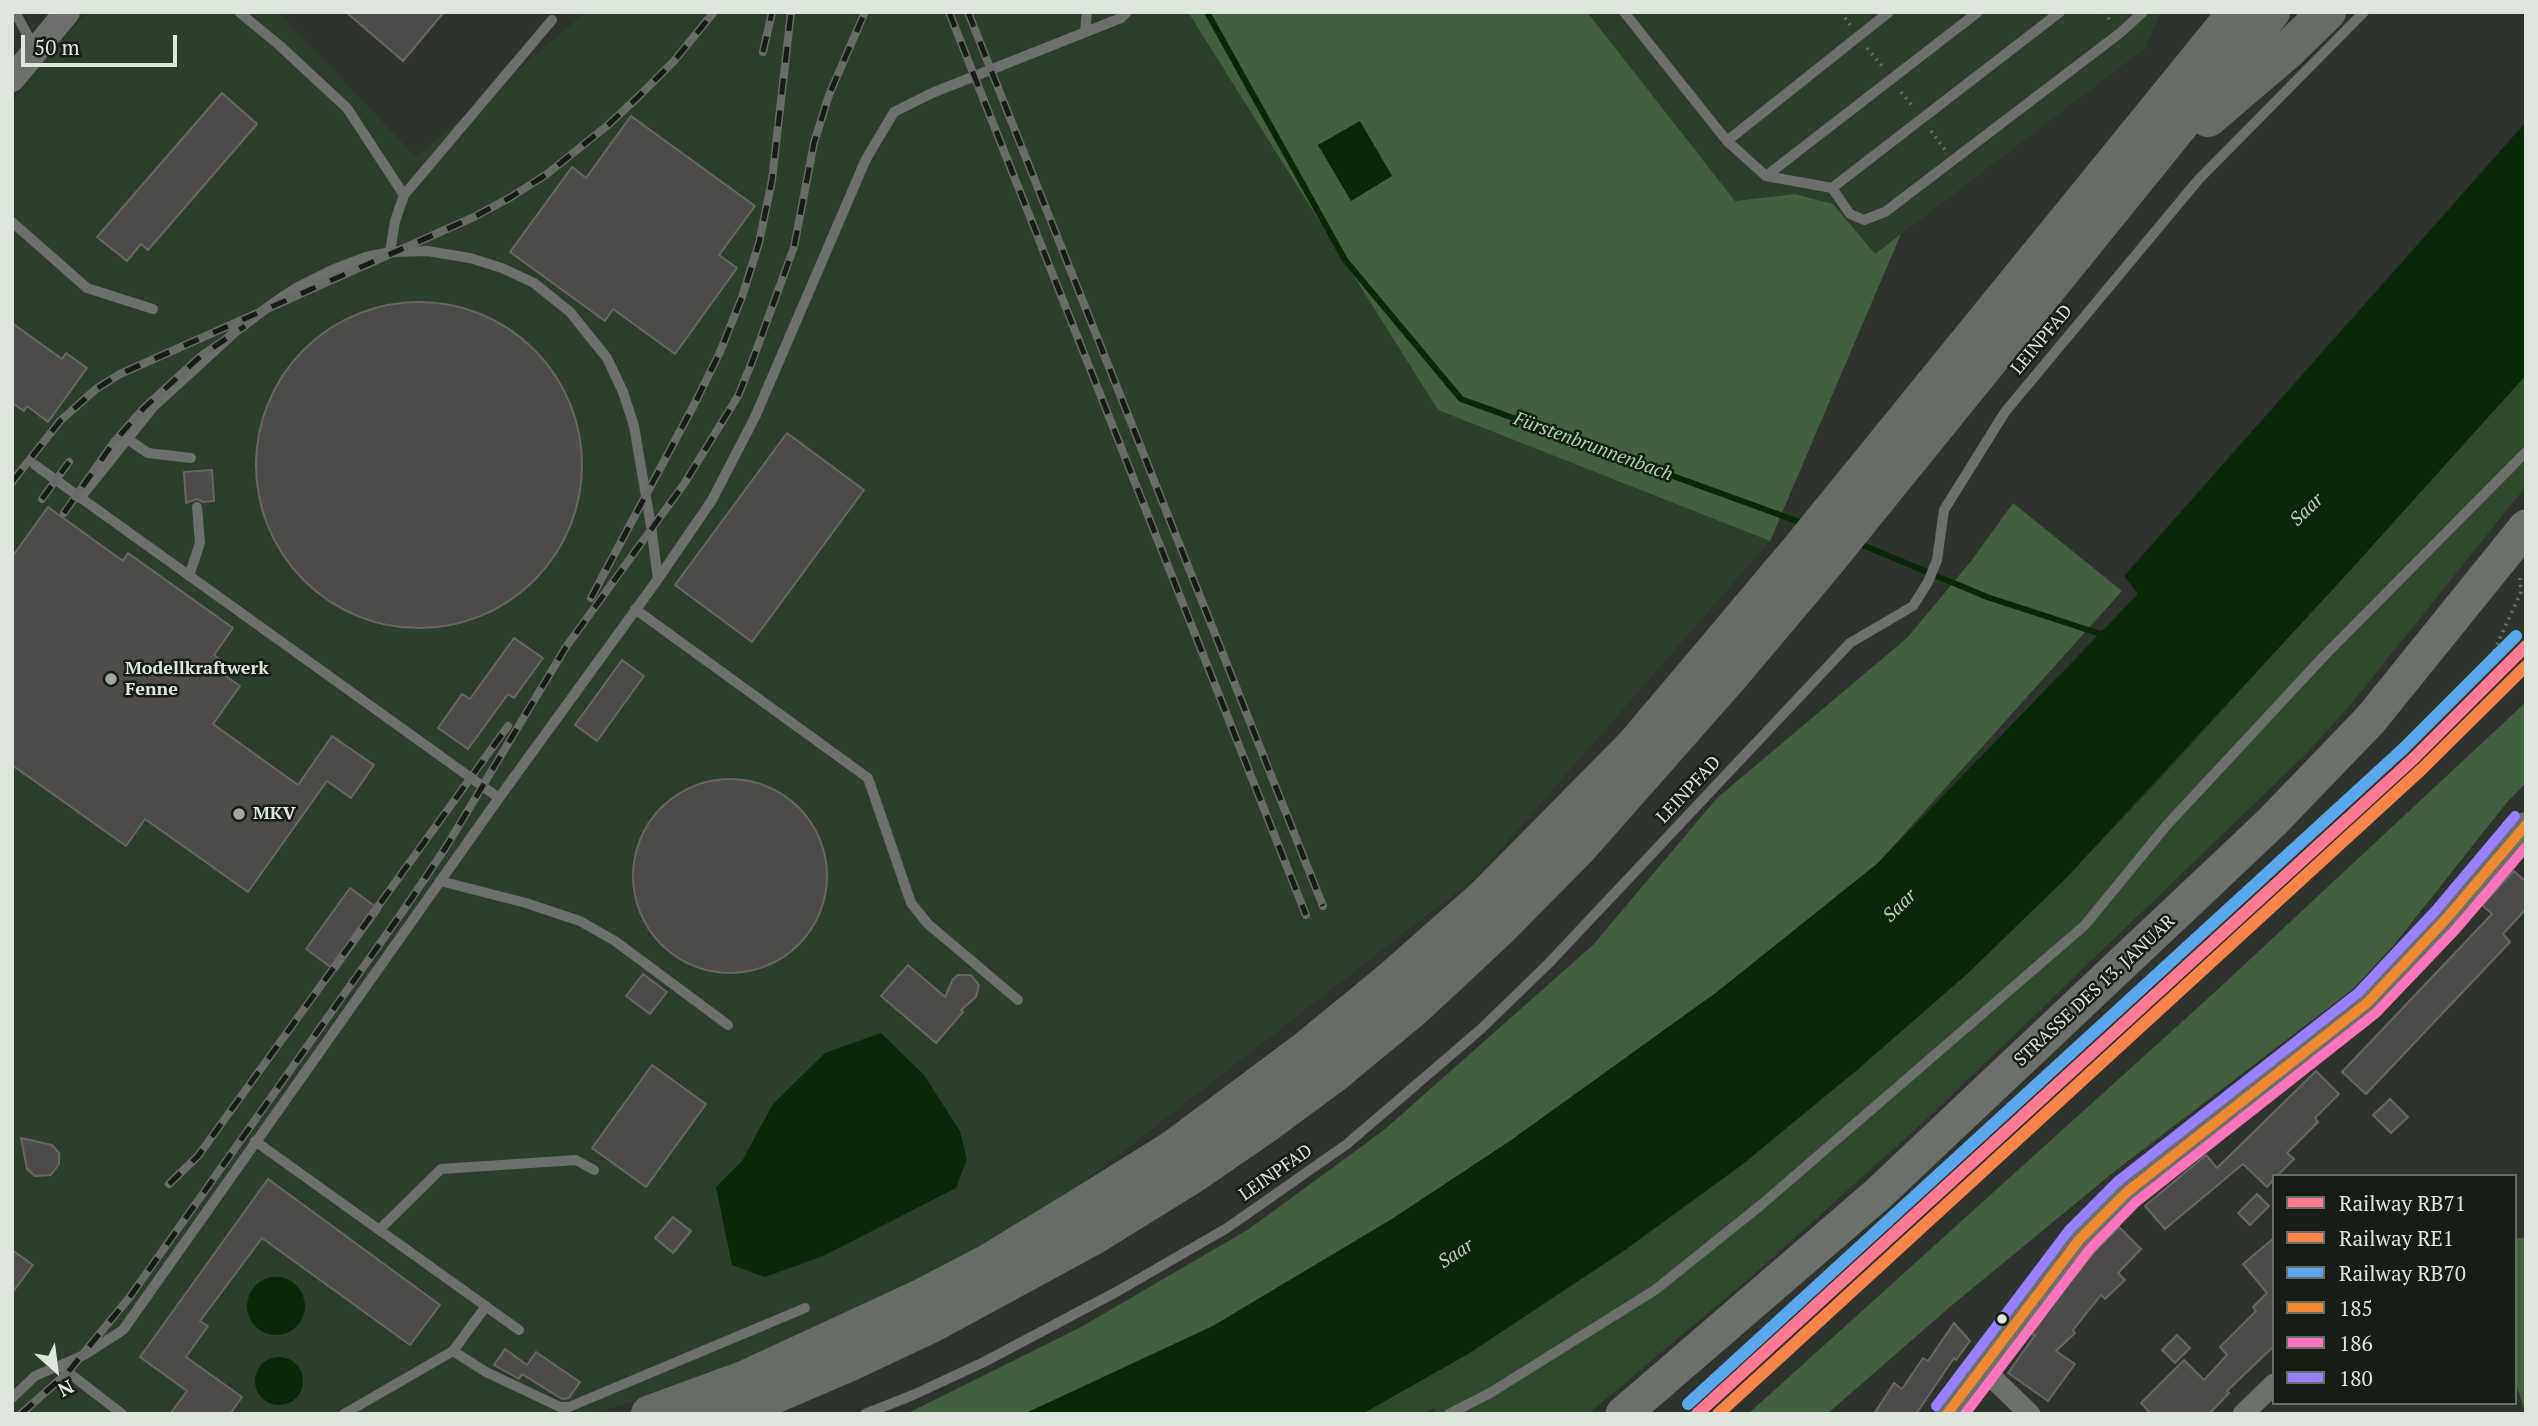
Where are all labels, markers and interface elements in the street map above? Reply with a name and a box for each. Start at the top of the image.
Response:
scale bar [24,21,180,65]
text: 50 m [34,33,80,61]
street label: LEINPFAD [2007,301,2077,379]
water label: Fürstenbrunnenbach [1510,408,1676,486]
water label: Saar [2286,489,2328,531]
place label: Modellkraftwerk Fenne [125,658,269,700]
marker: Modellkraftwerk Fenne [103,671,119,687]
street label: LEINPFAD [1652,752,1726,828]
place label: MKV [253,803,296,825]
marker: MKV [231,806,247,822]
water label: Saar [1879,885,1921,927]
street label: STRASSE DES 13. JANUAR [2010,911,2180,1071]
street label: LEINPFAD [1235,1140,1317,1206]
legend [2272,1174,2517,1405]
text: Railway RB71 [2339,1189,2466,1217]
text: Railway RE1 [2339,1224,2454,1252]
water label: Saar [1434,1234,1478,1274]
text: Railway RB70 [2339,1259,2466,1287]
text: 185 [2339,1294,2373,1322]
unlabelled marker [1995,1312,2009,1326]
text: 186 [2339,1329,2373,1357]
north arrow [21,1335,91,1405]
text: 180 [2339,1364,2373,1392]
text: N [54,1375,78,1403]

